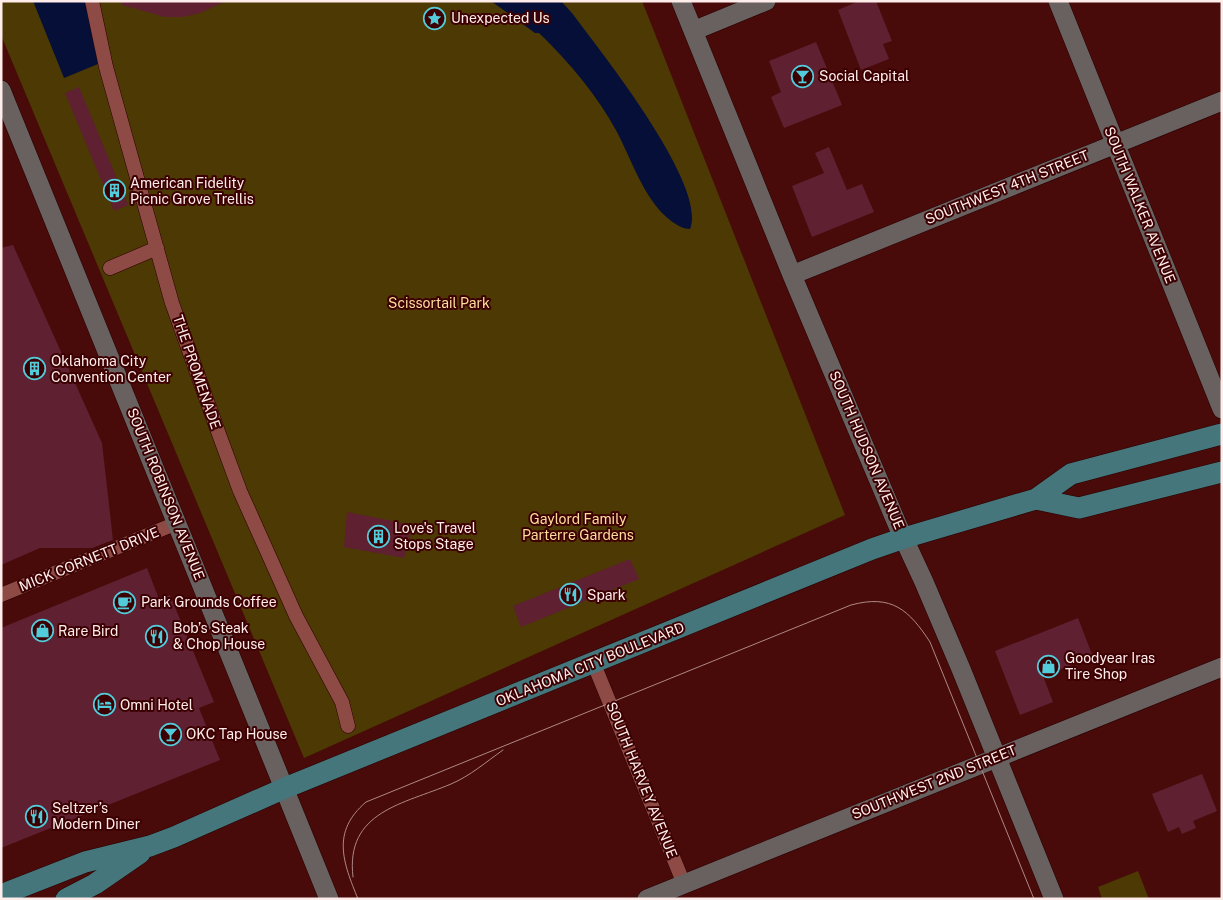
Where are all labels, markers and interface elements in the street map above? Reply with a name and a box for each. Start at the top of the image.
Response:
place icon: Unexpected Us [423,6,447,30]
place label: Unexpected Us [451,10,550,26]
bar icon: Social Capital [791,64,815,88]
place label: Social Capital [819,68,909,84]
street label: SOUTH WALKER AVENUE [1101,124,1179,286]
street label: SOUTHWEST 4TH STREET [923,147,1091,227]
place label: American Fidelity Picnic Grove Trellis [130,175,254,207]
building icon: American Fidelity Picnic Grove Trellis [102,179,126,203]
park label: Scissortail Park [388,295,490,311]
street label: THE PROMENADE [170,313,224,431]
place label: Oklahoma City Convention Center [51,353,171,385]
building icon: Oklahoma City Convention Center [23,357,47,381]
street label: SOUTH HUDSON AVENUE [826,368,908,532]
street label: SOUTH ROBINSON AVENUE [124,406,208,582]
park label: Gaylord Family Parterre Gardens [522,511,634,543]
place label: Love's Travel Stops Stage [394,520,476,552]
street label: MICK CORNETT DRIVE [17,524,161,594]
building icon: Love's Travel Stops Stage [366,524,390,548]
restaurant icon: Spark [559,583,583,607]
place label: Spark [587,587,626,603]
cafe icon: Park Grounds Coffee [113,590,137,614]
place label: Park Grounds Coffee [141,594,277,610]
shop icon: Rare Bird [30,619,54,643]
street label: OKLAHOMA CITY BOULEVARD [493,619,687,709]
place label: Bob’s Steak & Chop House [173,620,265,652]
place label: Rare Bird [58,623,118,639]
restaurant icon: Bob’s Steak & Chop House [145,624,169,648]
place label: Goodyear Iras Tire Shop [1065,650,1155,682]
shop icon: Goodyear Iras Tire Shop [1037,654,1061,678]
hotel icon: Omni Hotel [92,693,116,717]
place label: Omni Hotel [120,697,193,713]
street label: SOUTH HARVEY AVENUE [603,700,681,860]
bar icon: OKC Tap House [158,722,182,746]
place label: OKC Tap House [186,726,287,742]
street label: SOUTHWEST 2ND STREET [849,742,1019,822]
place label: Seltzer’s Modern Diner [52,800,140,832]
restaurant icon: Seltzer’s Modern Diner [24,804,48,828]

